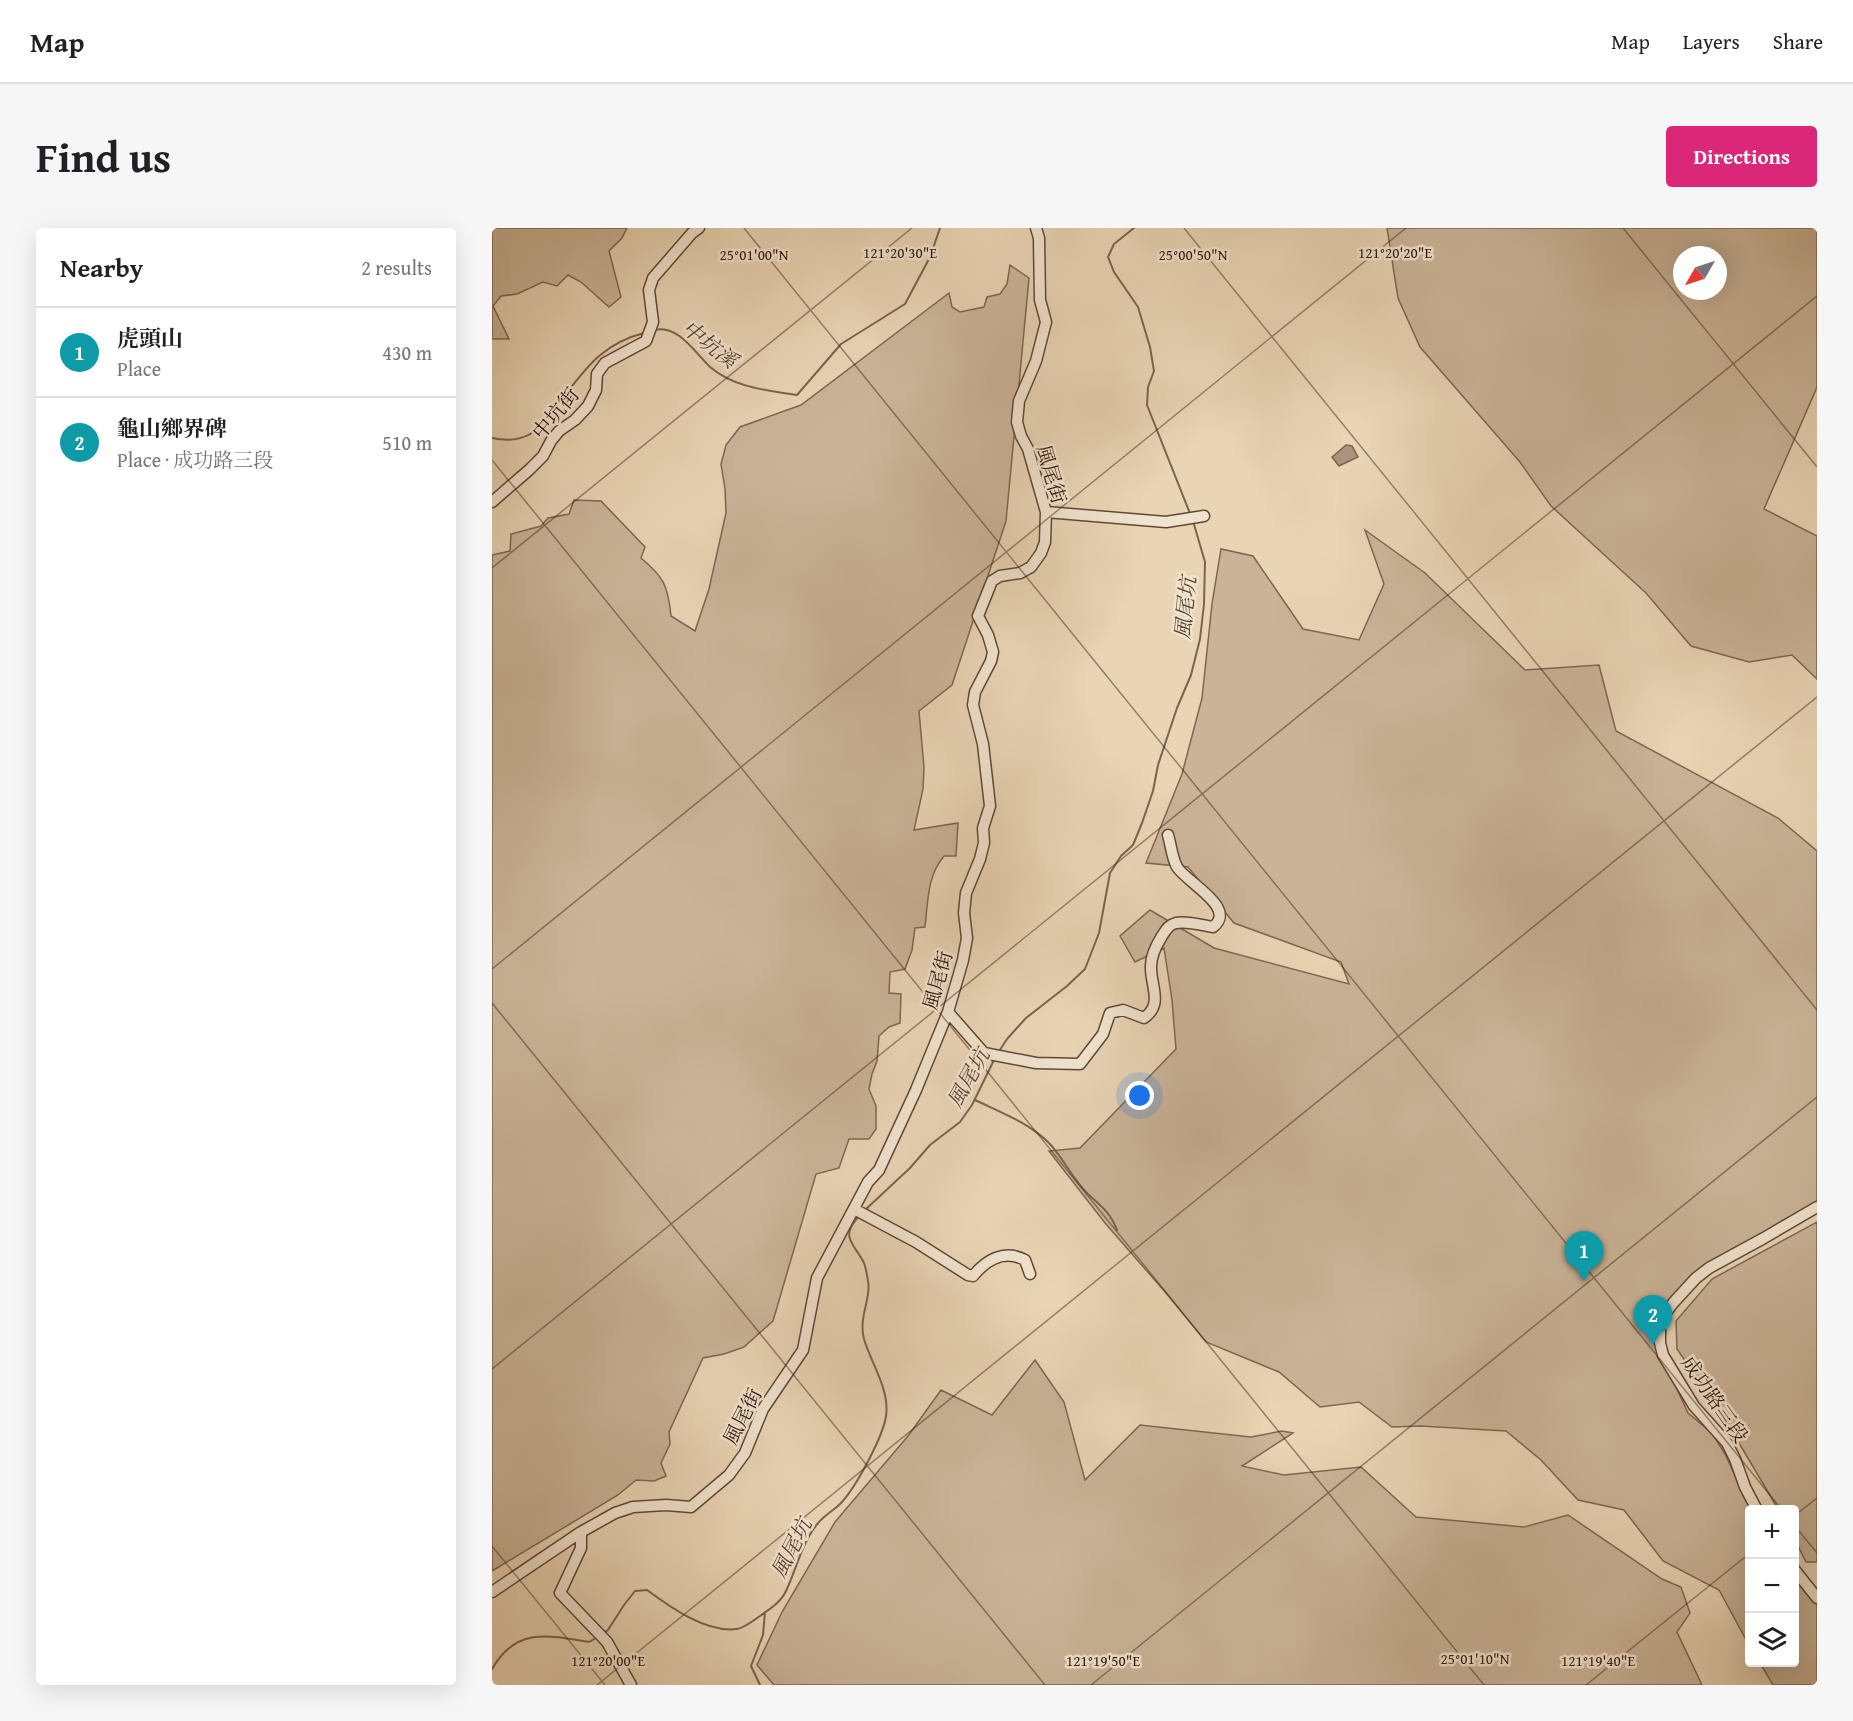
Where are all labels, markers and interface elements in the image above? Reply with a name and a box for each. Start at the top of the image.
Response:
text: Map [30,21,84,62]
text: Map [1611,26,1650,57]
text: Layers [1683,26,1740,57]
text: Share [1773,26,1823,57]
text: Find us [36,126,171,187]
button: Directions [1666,126,1817,187]
text: 121°20'30"E [863,242,937,263]
text: 121°20'20"E [1358,242,1432,263]
text: 25°01'00"N [720,244,789,265]
text: 25°00'50"N [1159,244,1228,265]
north arrow [1673,246,1727,300]
text: Nearby [60,248,143,287]
text: 2 results [361,253,432,282]
water label: 中坑溪 [676,312,746,377]
text: 虎頭山 [117,322,183,354]
text: 1 [74,338,85,367]
text: 430 m [382,338,432,367]
text: Place [117,354,161,383]
street label: 中坑街 [525,381,585,445]
text: 龜山鄉界碑 [117,412,227,444]
text: 2 [74,428,85,457]
text: 510 m [382,428,432,457]
street label: 風尾街 [1030,441,1074,507]
text: Place · 成功路三段 [117,445,273,474]
water label: 風尾坑 [1166,572,1204,641]
street label: 風尾街 [915,947,959,1013]
water label: 風尾坑 [939,1040,998,1113]
your location [1125,1081,1154,1110]
pin: 1 [1564,1232,1604,1281]
pin: 2 [1634,1296,1672,1345]
street label: 成功路三段 [1674,1350,1756,1448]
street label: 風尾街 [715,1383,769,1449]
map controls [1745,1505,1799,1667]
button: + [1745,1505,1799,1559]
water label: 風尾坑 [763,1510,820,1583]
button: − [1745,1559,1799,1613]
button: layers [1745,1613,1799,1667]
text: 25°01'10"N [1441,1648,1510,1669]
text: 121°20'00"E [571,1650,645,1671]
text: 121°19'50"E [1066,1650,1140,1671]
text: 121°19'40"E [1561,1650,1635,1671]

